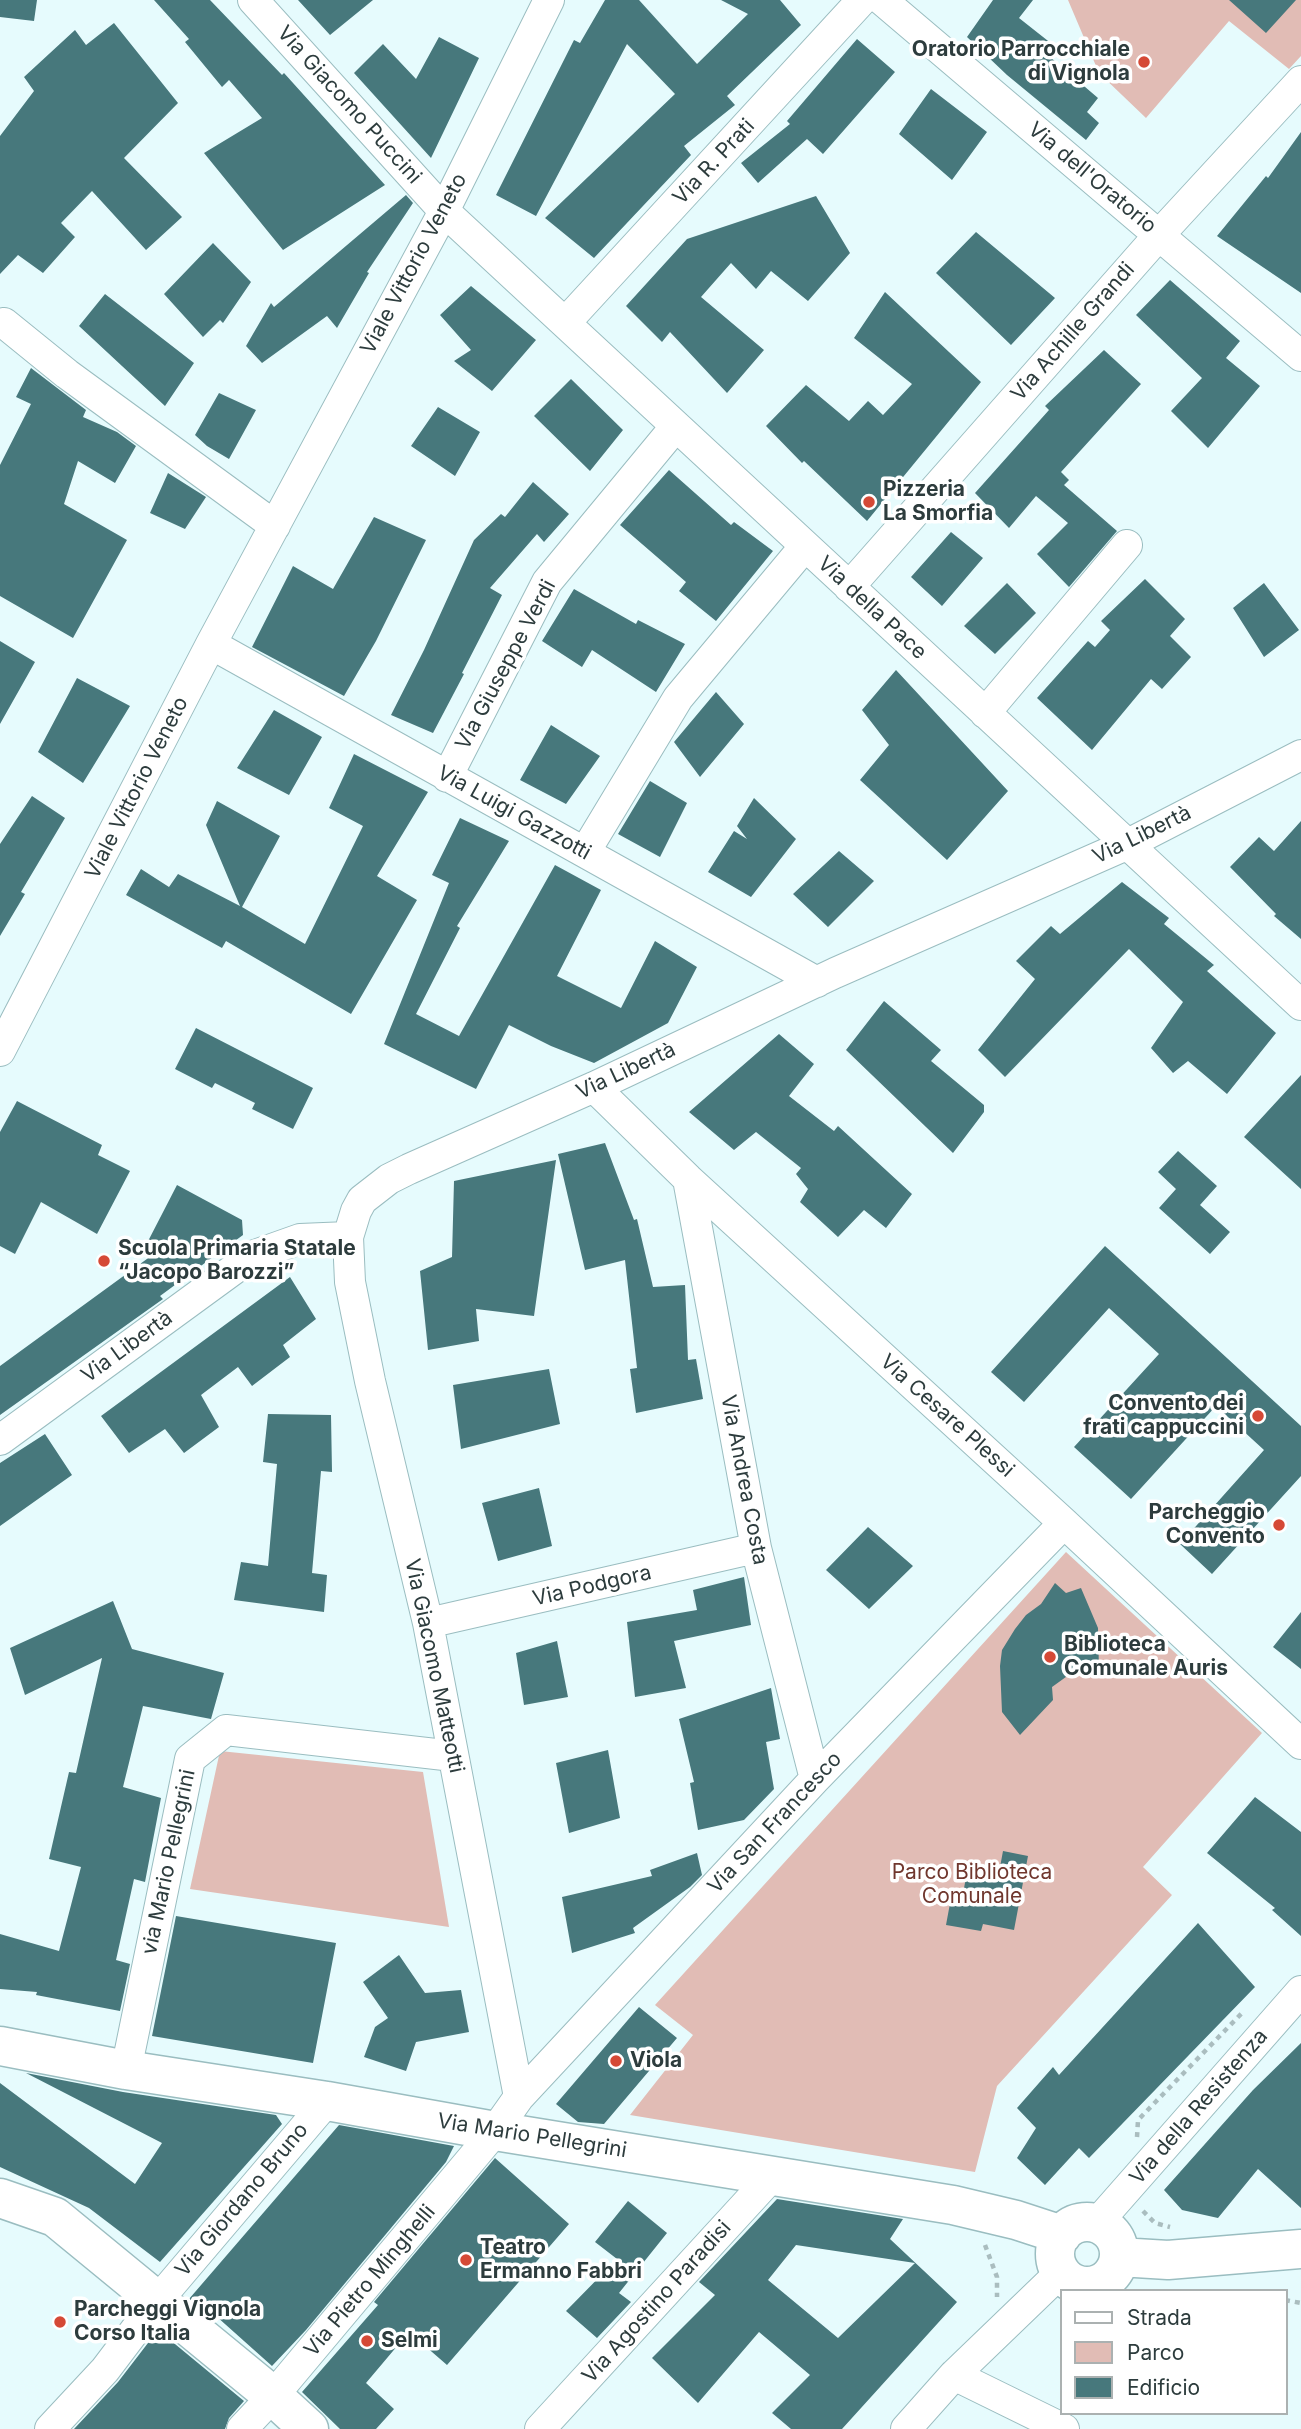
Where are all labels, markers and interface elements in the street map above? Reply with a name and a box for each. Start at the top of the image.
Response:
street label: Via Giacomo Puccini [271,21,427,189]
place label: Oratorio Parrocchiale di Vignola [912,37,1130,87]
marker: Oratorio Parrocchiale di Vignola [1136,54,1152,70]
street label: Via R. Prati [668,114,760,210]
street label: Via dell'Oratorio [1023,117,1161,239]
street label: Viale Vittorio Veneto [356,169,472,359]
street label: Via Achille Grandi [1006,258,1140,406]
place label: Pizzeria La Smorfia [883,477,993,527]
marker: Pizzeria La Smorfia [861,494,877,510]
street label: Via della Pace [812,551,932,665]
street label: Via Giuseppe Verdi [451,576,561,754]
street label: Viale Vittorio Veneto [80,693,194,883]
street label: Via Luigi Gazzotti [433,760,595,866]
street label: Via Libertà [1089,800,1195,870]
street label: Via Libertà [572,1037,680,1105]
place label: Scuola Primaria Statale “Jacopo Barozzi” [118,1236,356,1286]
marker: Scuola Primaria Statale “Jacopo Barozzi” [96,1253,112,1269]
street label: Via Libertà [77,1306,177,1388]
street label: Via Cesare Plessi [875,1349,1019,1483]
place label: Convento dei frati cappuccini [1083,1391,1244,1441]
street label: Via Andrea Costa [715,1393,773,1567]
marker: Convento dei frati cappuccini [1250,1408,1266,1424]
place label: Parcheggio Convento [1148,1500,1265,1550]
marker: Parcheggio Convento [1271,1517,1287,1533]
street label: Via Giacomo Matteotti [399,1557,469,1775]
street label: Via Podgora [530,1560,654,1612]
place label: Biblioteca Comunale Auris [1064,1632,1228,1682]
marker: Biblioteca Comunale Auris [1042,1649,1058,1665]
street label: Via San Francesco [703,1747,847,1899]
street label: via Mario Pellegrini [137,1767,201,1957]
park label: Parco Biblioteca Comunale [892,1860,1052,1910]
street label: Via della Resistenza [1125,2024,1273,2190]
place label: Viola [630,2048,682,2074]
marker: Viola [608,2053,624,2069]
street label: Via Mario Pellegrini [435,2109,629,2163]
street label: Via Giordano Bruno [170,2118,314,2282]
street label: Via Pietro Minghelli [299,2200,441,2362]
street label: Via Agostino Paradisi [577,2215,737,2389]
place label: Teatro Ermanno Fabbri [480,2235,642,2285]
marker: Teatro Ermanno Fabbri [458,2252,474,2268]
legend [1060,2289,1287,2415]
place label: Parcheggi Vignola Corso Italia [74,2297,261,2347]
text: Strada [1127,2305,1192,2330]
marker: Parcheggi Vignola Corso Italia [52,2314,68,2330]
place label: Selmi [381,2328,438,2354]
marker: Selmi [359,2333,375,2349]
text: Parco [1127,2340,1184,2365]
text: Edificio [1127,2375,1200,2400]

